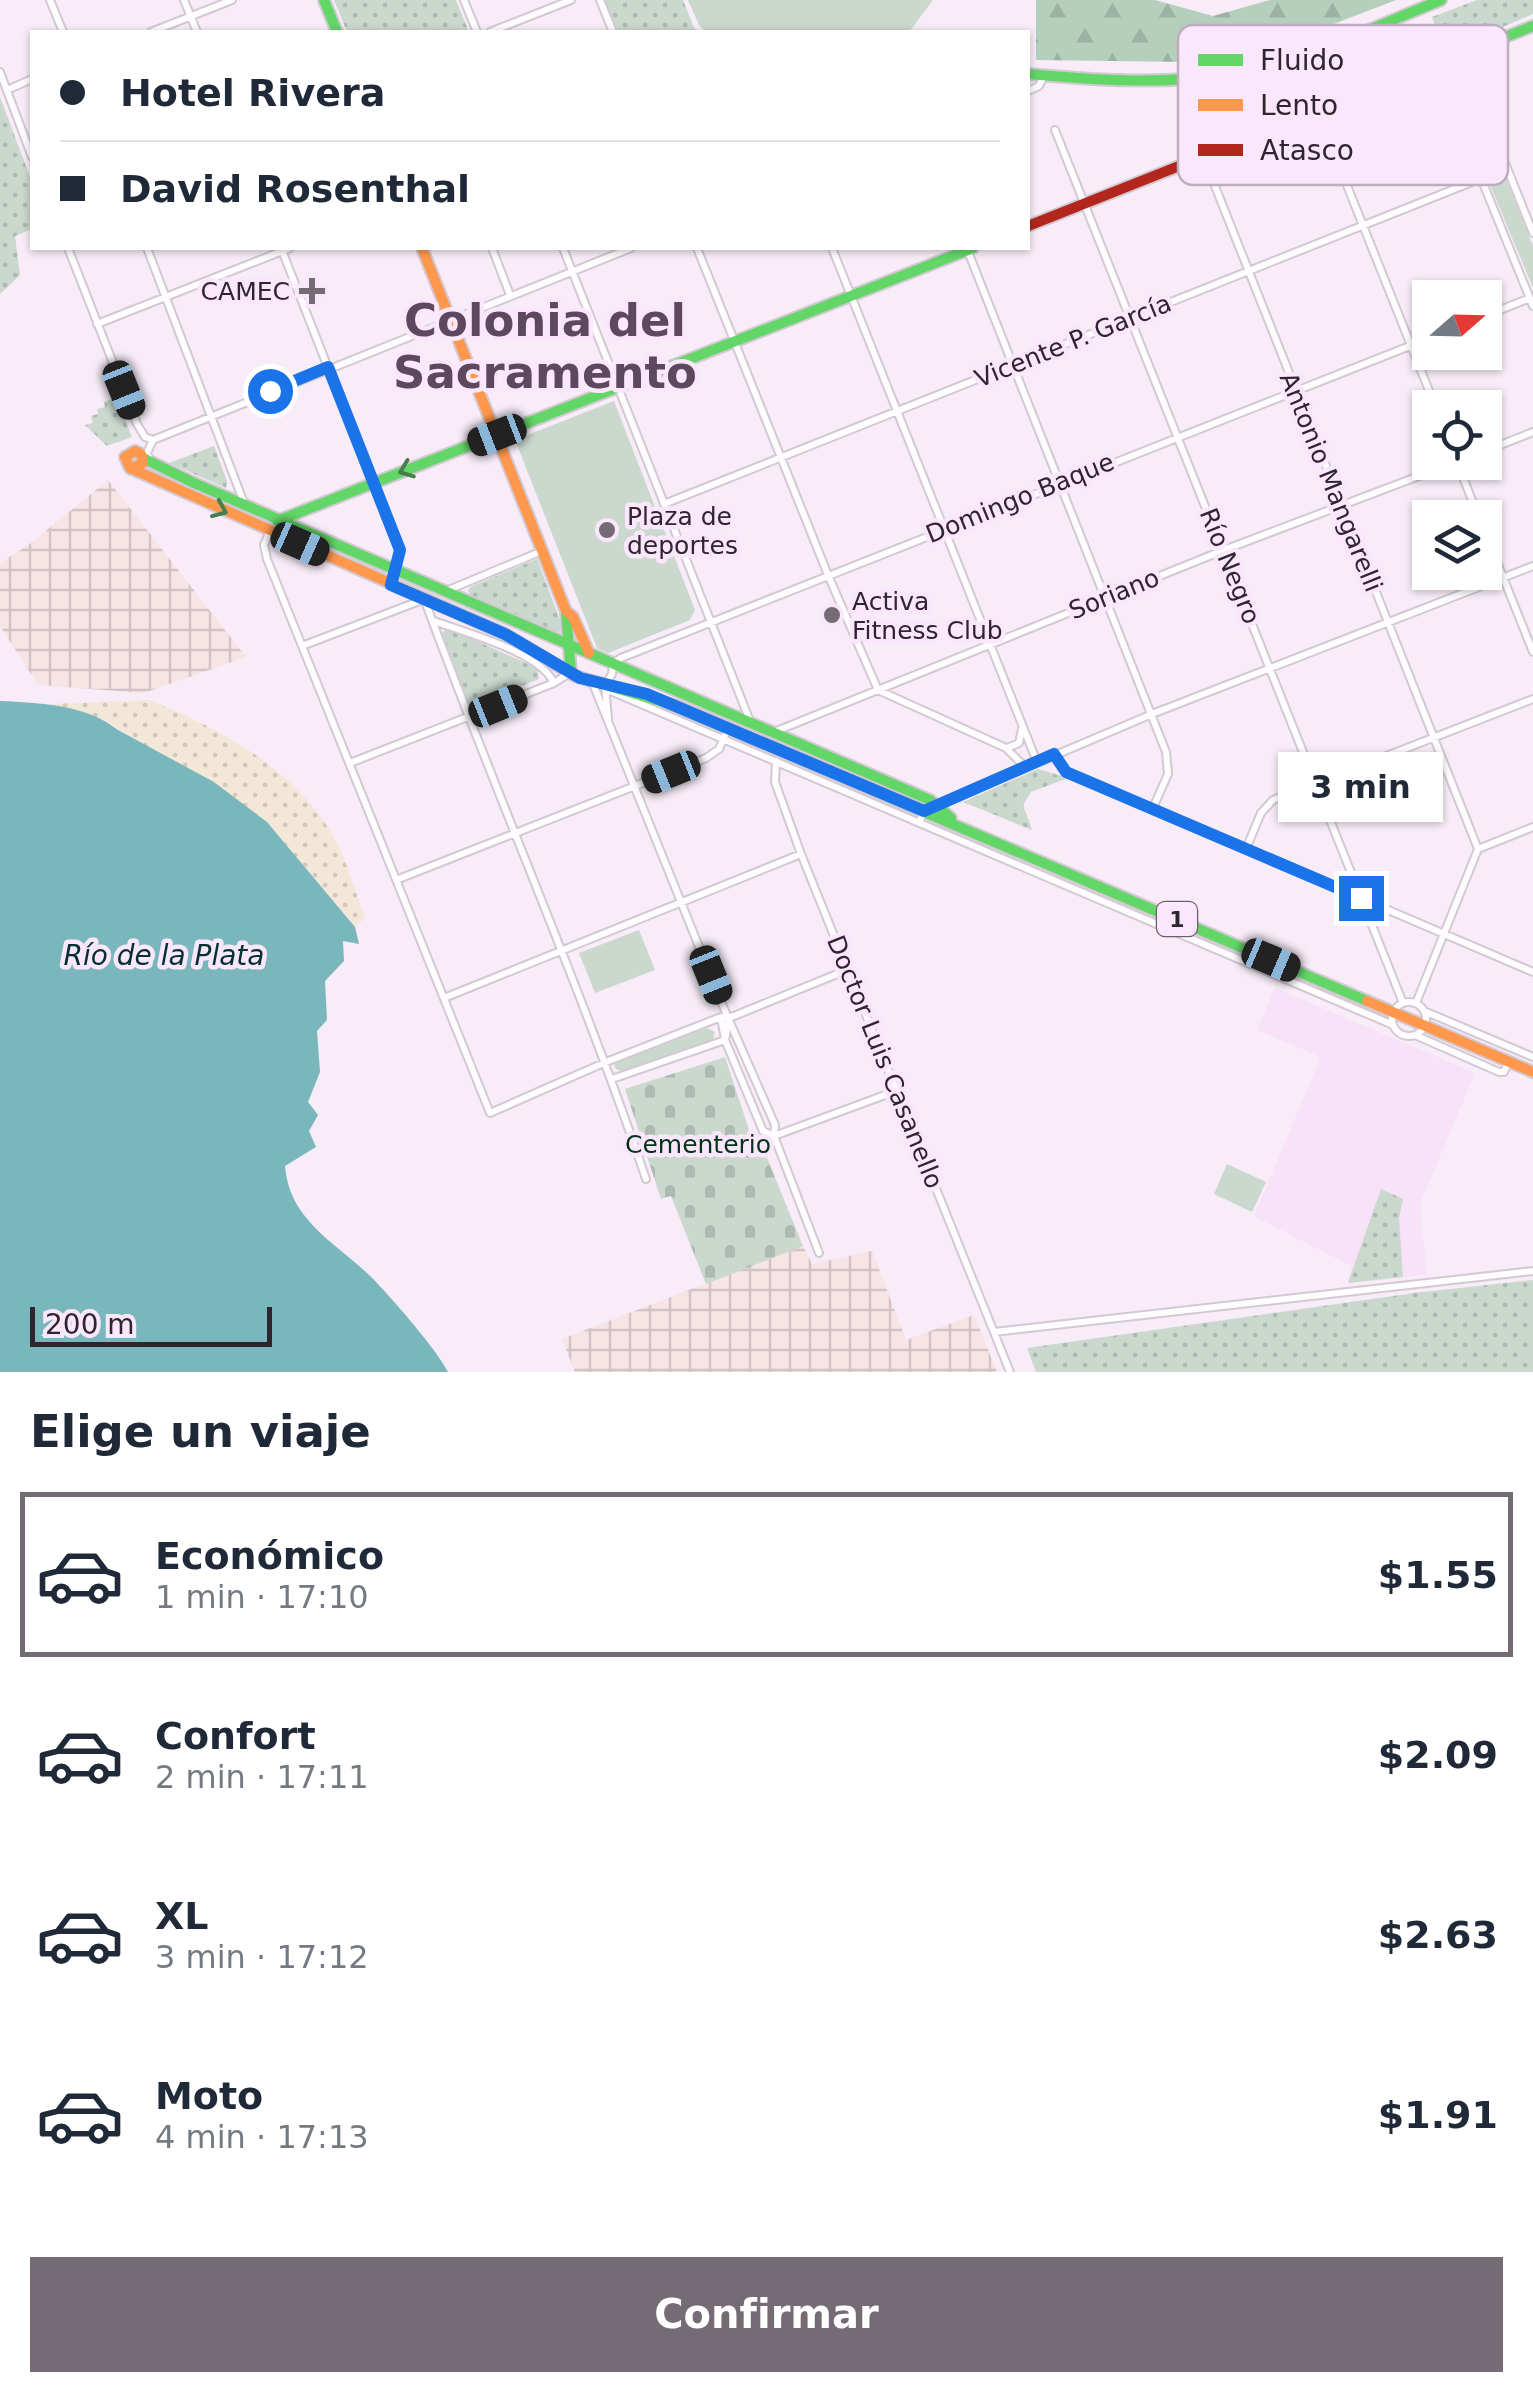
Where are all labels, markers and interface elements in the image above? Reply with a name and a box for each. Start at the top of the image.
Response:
legend [1178,25,1508,185]
text: Fluido [1260,44,1344,77]
text: Hotel Rivera [120,71,385,115]
text: Lento [1260,89,1338,122]
text: Atasco [1260,134,1354,167]
text: David Rosenthal [120,167,470,211]
place label: CAMEC [201,277,290,306]
marker: CAMEC [299,278,325,304]
north arrow [1412,280,1502,370]
map controls [1412,280,1502,590]
street label: Vicente P. García [971,288,1175,394]
district label: Colonia del Sacramento [393,294,697,399]
car [99,357,149,423]
street label: Antonio Mangarelli [1274,368,1388,596]
route start [248,369,293,414]
button: locate [1412,390,1502,480]
car [464,410,530,460]
street label: Domingo Baque [922,447,1118,549]
one-way arrow [398,458,416,478]
one-way arrow [210,498,228,518]
button: layers [1412,500,1502,590]
place label: Plaza de deportes [627,502,738,560]
street label: Río Negro [1194,504,1266,628]
car [266,518,334,570]
marker: Plaza de deportes [596,519,618,541]
street label: Soriano [1065,563,1163,625]
place label: Activa Fitness Club [852,587,1003,645]
marker: Activa Fitness Club [821,604,843,626]
car [465,681,531,731]
car [638,747,704,797]
callout: 3 min [1278,753,1444,823]
text: 3 min [1310,768,1411,806]
route end [1339,876,1384,921]
road number: 1 [1157,902,1197,936]
street label: Doctor Luis Casanello [821,931,949,1193]
car [1238,934,1304,986]
water label: Río de la Plata [64,939,264,972]
car [686,942,736,1008]
park label: Cementerio [625,1130,771,1159]
scale bar [30,1302,272,1346]
text: 200 m [45,1308,135,1341]
text: Elige un viaje [30,1405,371,1458]
icon: car [35,1530,125,1620]
text: Económico [155,1534,384,1578]
text: $1.55 [1378,1553,1498,1597]
text: 1 min · 17:10 [155,1578,369,1616]
icon: car [35,1710,125,1800]
text: Confort [155,1714,316,1758]
text: $2.09 [1378,1733,1498,1777]
text: 2 min · 17:11 [155,1758,369,1796]
icon: car [35,1890,125,1980]
text: XL [155,1894,209,1938]
text: $2.63 [1378,1913,1498,1957]
text: 3 min · 17:12 [155,1938,369,1976]
icon: car [35,2070,125,2160]
text: Moto [155,2074,263,2118]
text: $1.91 [1378,2093,1498,2137]
text: 4 min · 17:13 [155,2118,369,2156]
button: Confirmar [30,2257,1503,2372]

